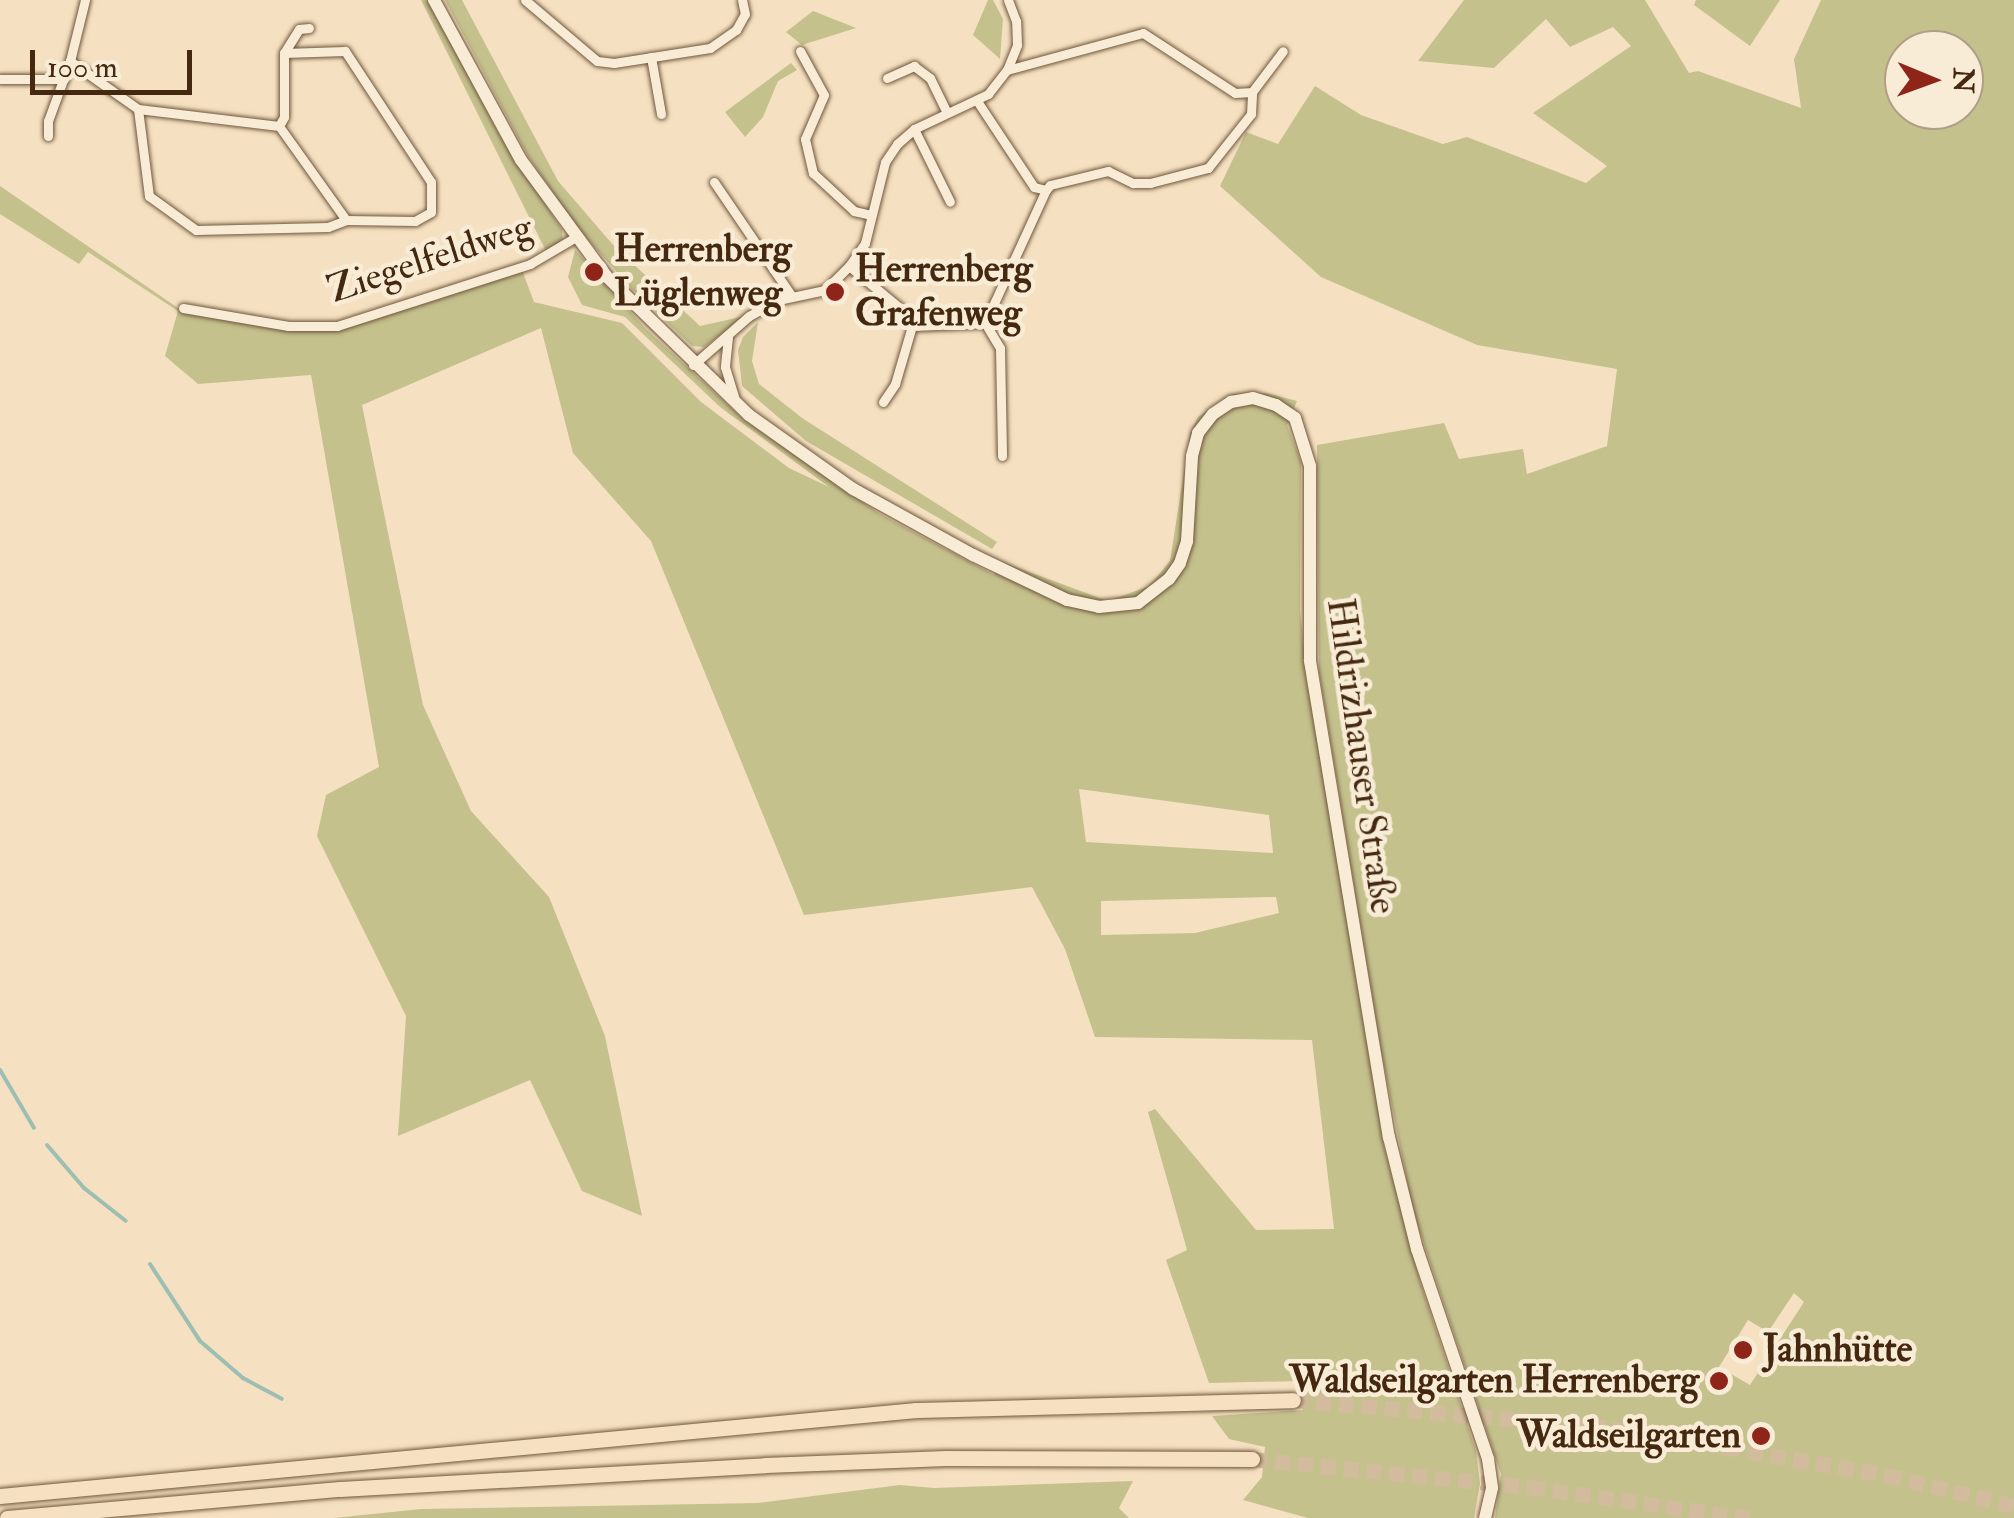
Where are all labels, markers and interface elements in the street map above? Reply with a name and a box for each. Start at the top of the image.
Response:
scale bar [35,30,198,92]
north arrow [1884,30,1984,130]
text: 100 m [47,49,118,86]
text: N [1945,68,1980,93]
street label: Ziegelfeldweg [322,204,538,314]
place label: Herrenberg Lüglenweg [614,227,791,316]
place label: Herrenberg Grafenweg [855,247,1032,336]
marker: Herrenberg Lüglenweg [583,261,605,283]
marker: Herrenberg Grafenweg [824,281,846,303]
street label: Hildrizhauser Straße [1316,595,1406,917]
place label: Jahnhütte [1763,1327,1912,1373]
marker: Jahnhütte [1732,1339,1754,1361]
place label: Waldseilgarten Herrenberg [1289,1358,1699,1404]
marker: Waldseilgarten Herrenberg [1708,1370,1730,1392]
place label: Waldseilgarten [1517,1413,1741,1459]
marker: Waldseilgarten [1750,1425,1772,1447]

